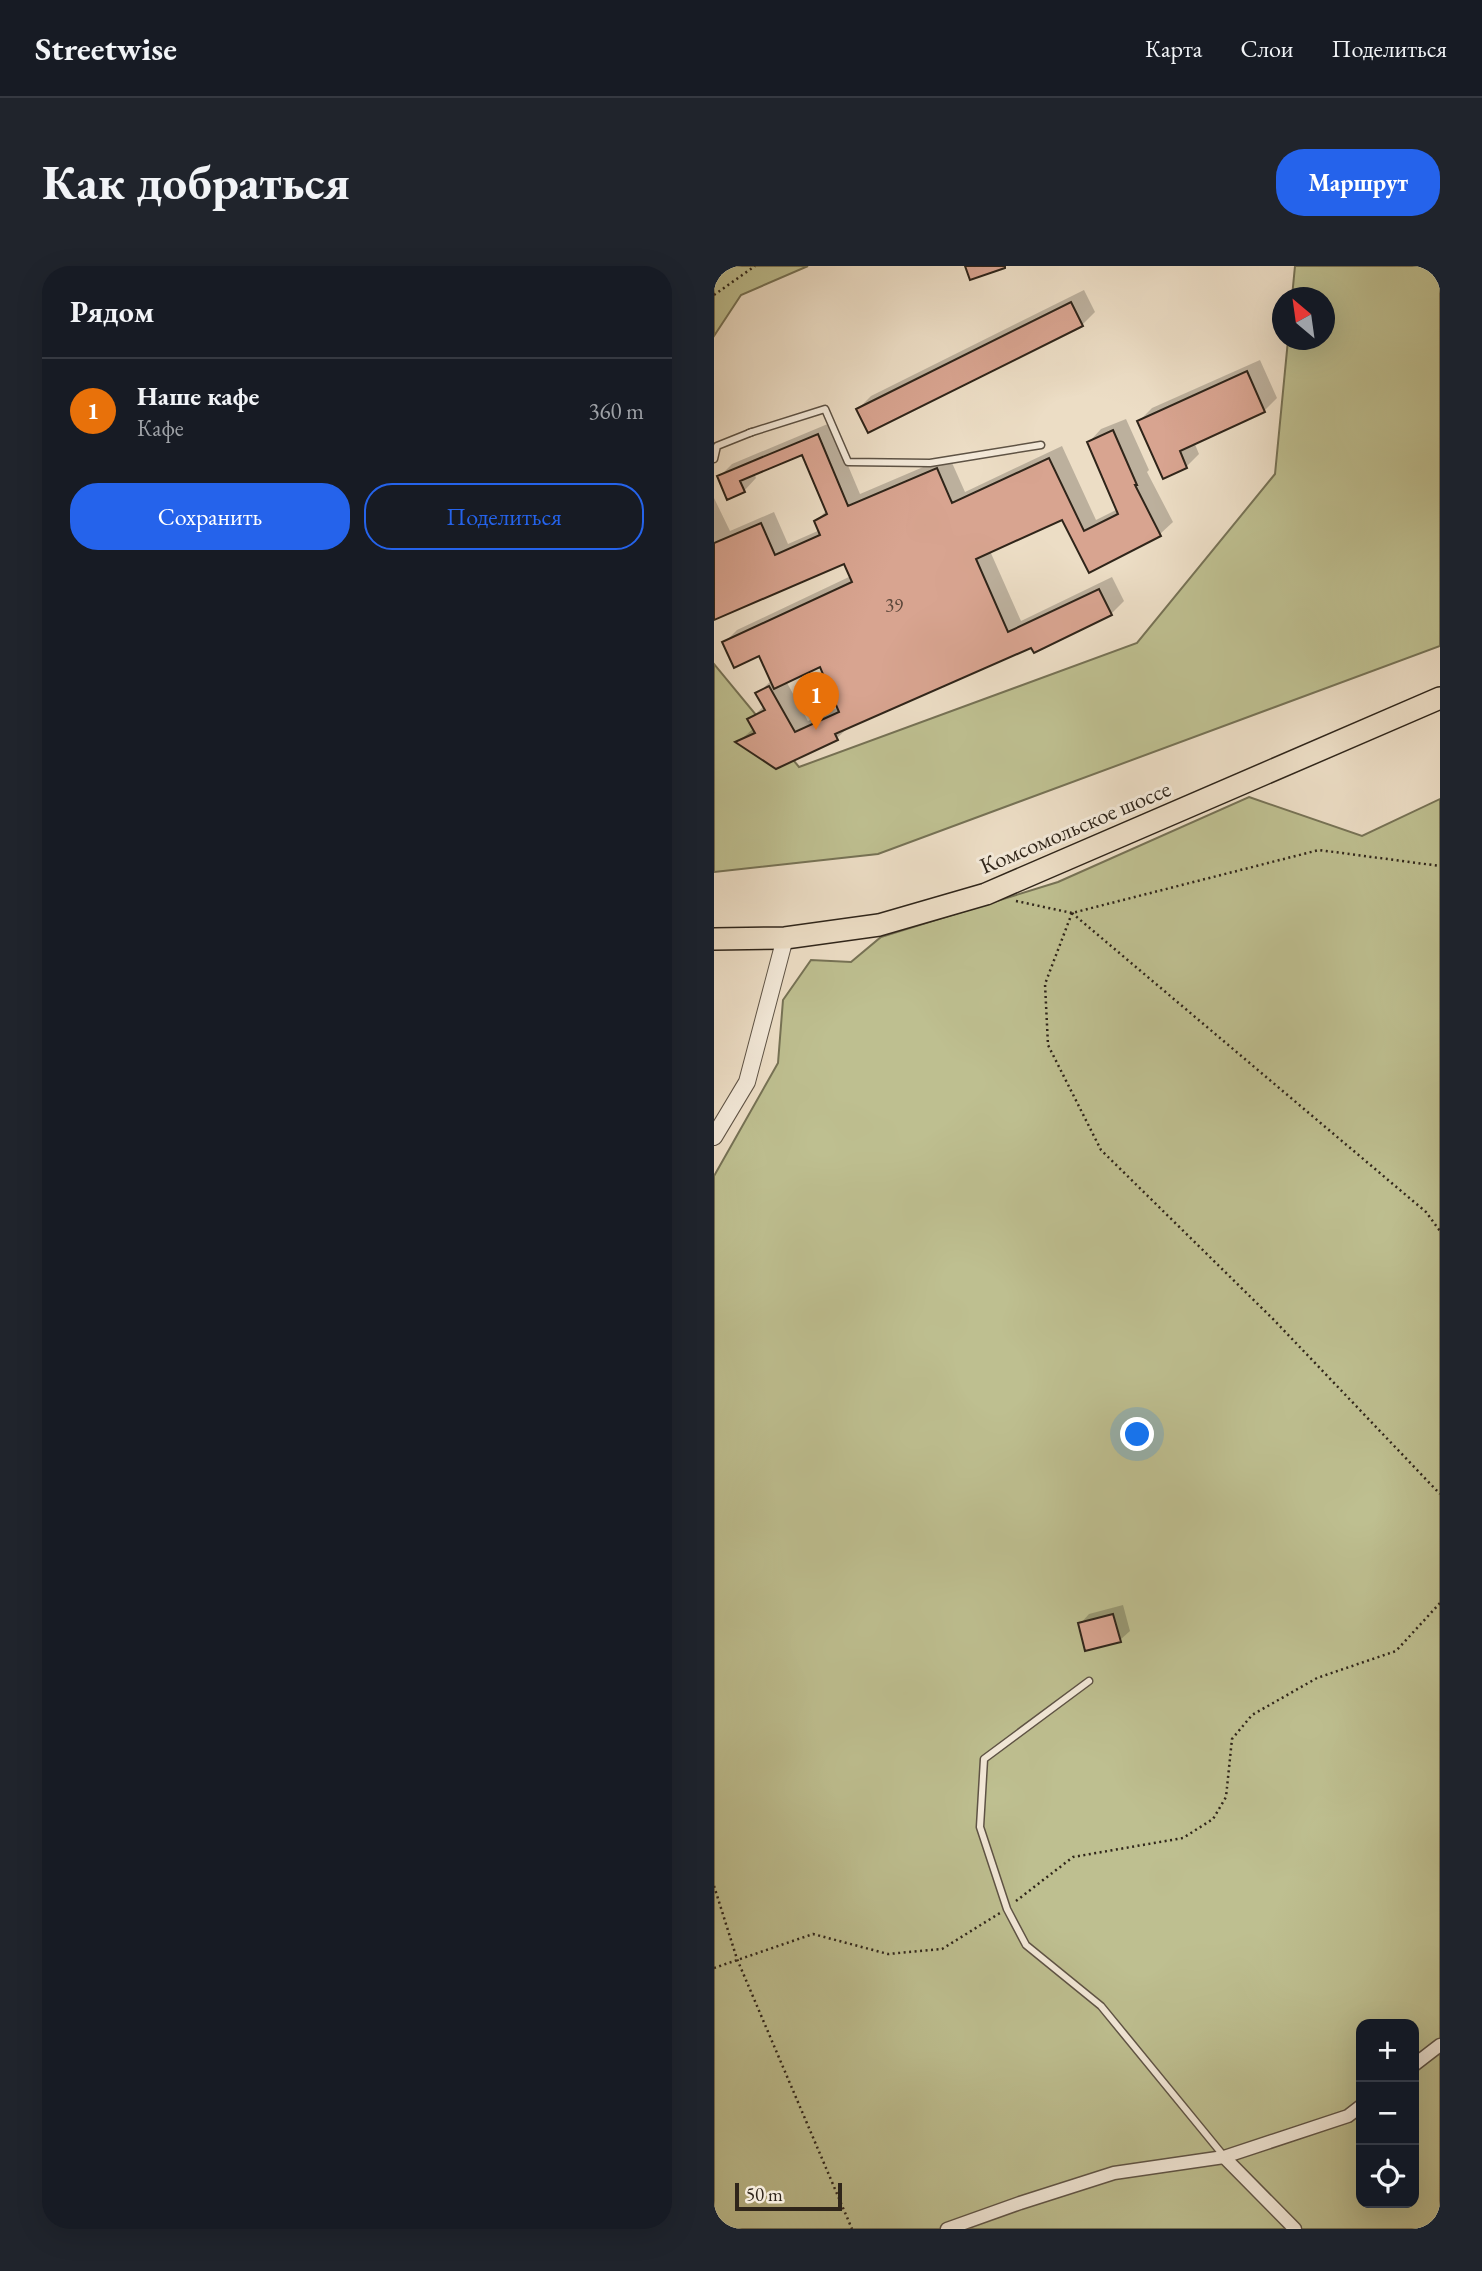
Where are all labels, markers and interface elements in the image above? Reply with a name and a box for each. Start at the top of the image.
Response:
text: Streetwise [35,27,177,70]
text: Карта [1145,33,1202,64]
text: Слои [1240,33,1294,64]
text: Поделиться [1332,33,1447,64]
button: Маршрут [1276,149,1440,216]
text: Как добраться [42,150,350,214]
north arrow [1272,287,1335,350]
text: Рядом [70,292,154,331]
text: Наше кафе [137,379,259,413]
text: 1 [87,396,99,426]
text: 360 m [588,396,644,426]
text: Кафе [137,413,184,443]
button: Сохранить [70,483,350,550]
button: Поделиться [364,483,644,550]
house number: 39 [885,593,903,618]
pin: 1 [793,672,839,730]
street label: Комсомольское шоссе [975,773,1175,881]
your location [1120,1417,1154,1451]
map controls [1356,2019,1419,2208]
button: + [1356,2019,1419,2082]
button: − [1356,2082,1419,2145]
button: locate [1356,2145,1419,2208]
scale bar [735,2180,842,2212]
text: 50 m [746,2182,783,2207]

